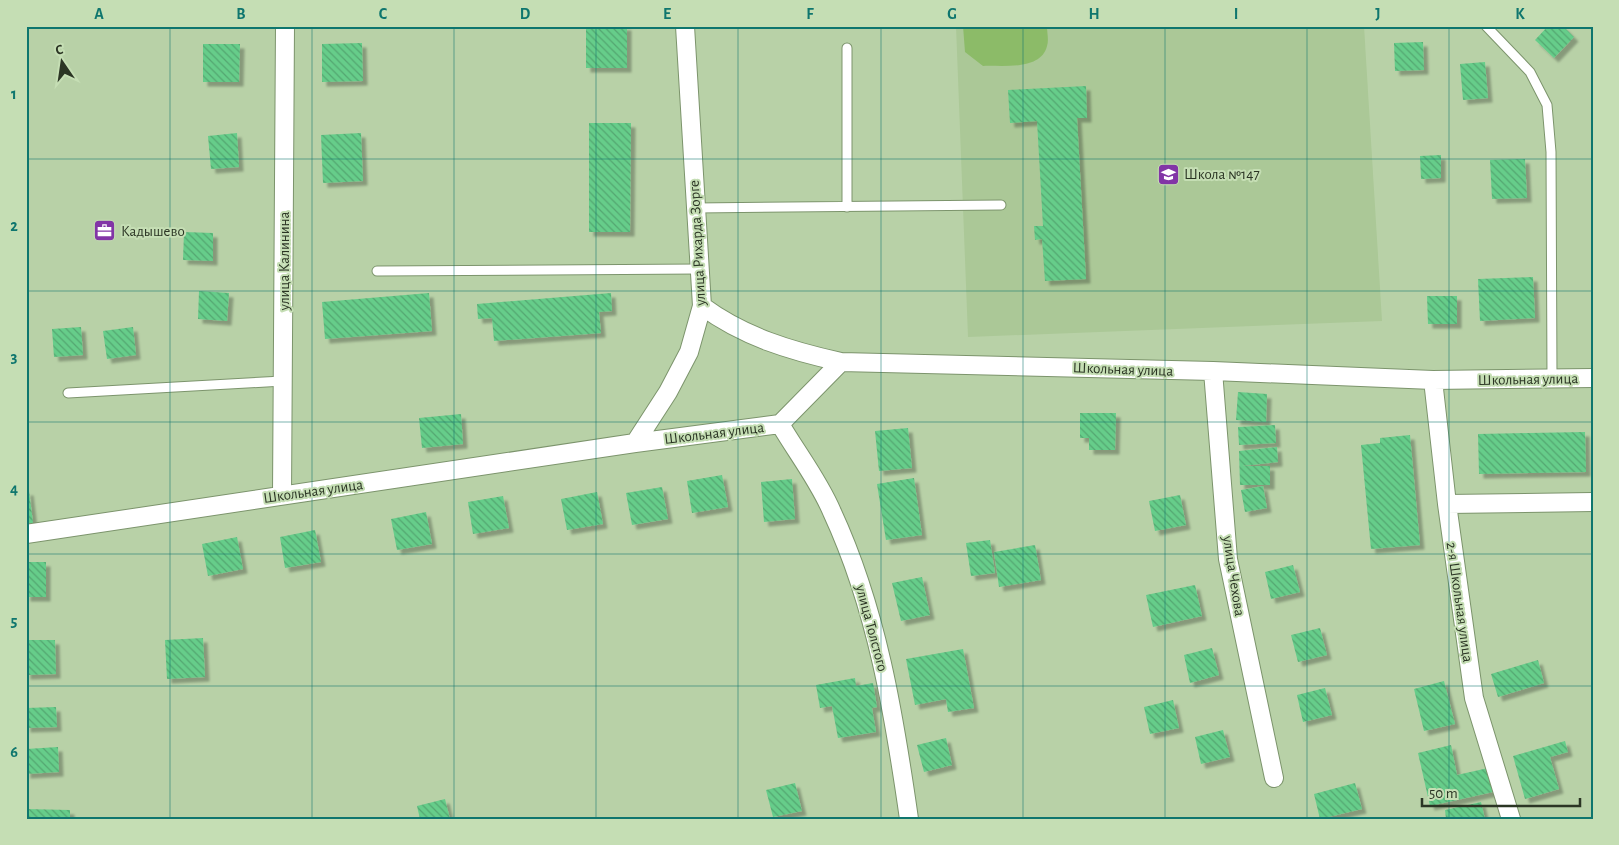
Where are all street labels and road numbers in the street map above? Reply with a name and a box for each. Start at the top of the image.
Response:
street label: улица Рихарда Зорге [687,180,708,307]
street label: улица Калинина [277,211,292,311]
street label: Школьная улица [1072,360,1174,379]
street label: Школьная улица [1478,371,1579,388]
street label: Школьная улица [663,420,765,447]
street label: Школьная улица [262,477,364,506]
street label: улица Чехова [1220,534,1247,617]
street label: 2-я Школьная улица [1444,541,1475,663]
street label: улица Толстого [853,582,890,673]

